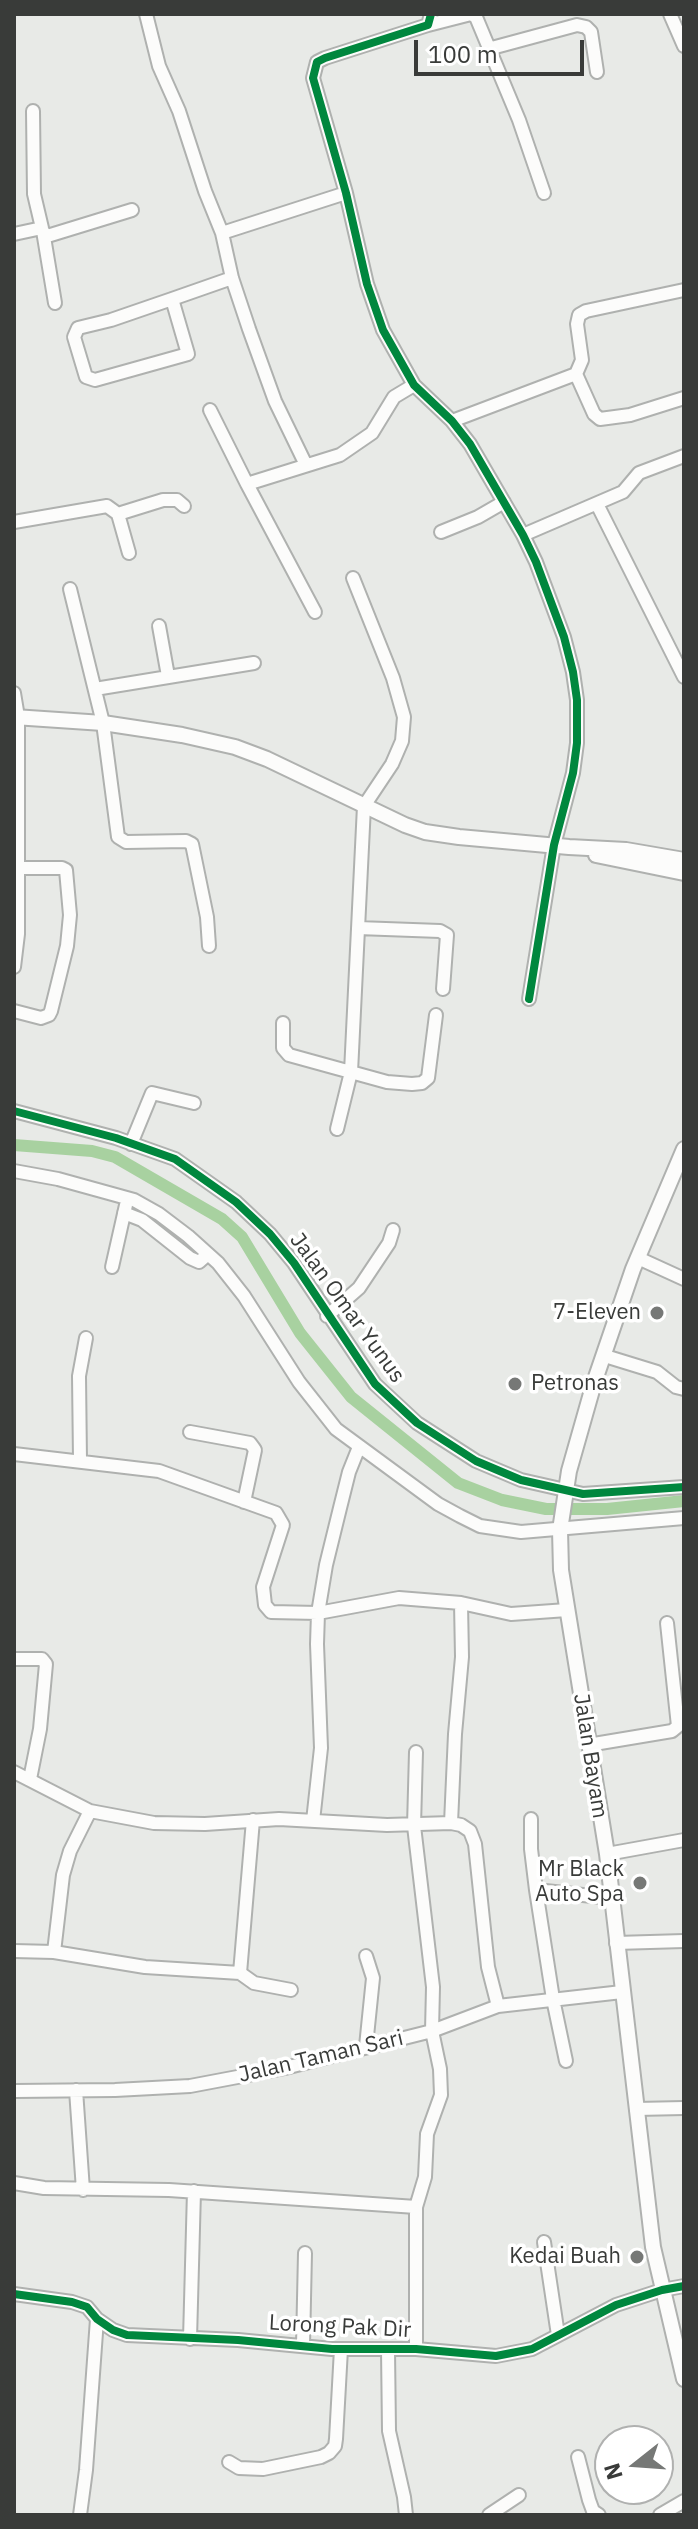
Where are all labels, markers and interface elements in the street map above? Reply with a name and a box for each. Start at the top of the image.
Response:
scale bar [418,24,588,74]
text: 100 m [428,38,498,70]
street label: Jalan Omar Yunus [284,1228,410,1388]
place label: 7-Eleven [553,1300,641,1326]
marker: 7-Eleven [648,1304,666,1322]
place label: Petronas [531,1371,619,1397]
marker: Petronas [506,1375,524,1393]
street label: Jalan Bayam [567,1692,613,1820]
place label: Mr Black Auto Spa [535,1857,624,1908]
marker: Mr Black Auto Spa [631,1874,649,1892]
street label: Jalan Taman Sari [236,2025,406,2089]
place label: Kedai Buah [509,2244,621,2270]
marker: Kedai Buah [628,2248,646,2266]
street label: Lorong Pak Dir [268,2310,412,2344]
north arrow [594,2425,674,2505]
text: N [596,2460,629,2483]

